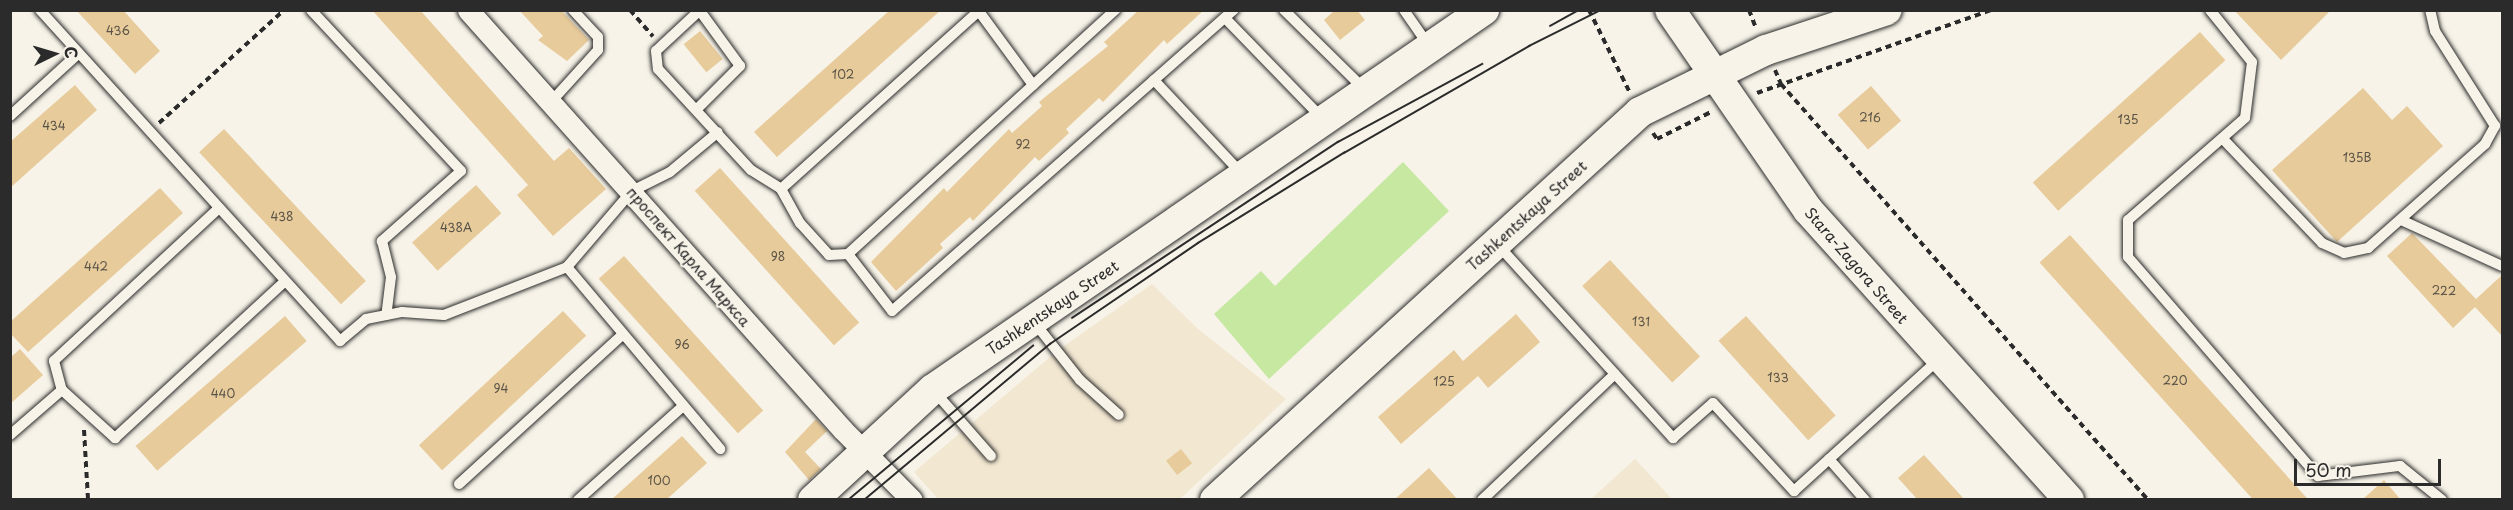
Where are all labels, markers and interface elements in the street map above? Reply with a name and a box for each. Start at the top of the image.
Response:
north arrow [24,24,84,84]
house number: 436 [106,24,130,38]
text: С [59,45,84,59]
house number: 102 [832,68,854,82]
house number: 216 [1859,111,1881,125]
house number: 135 [2118,113,2138,127]
house number: 434 [42,119,66,133]
house number: 92 [1015,138,1031,152]
house number: 135В [2343,151,2371,165]
street label: Tashkentskaya Street [1462,156,1590,274]
street label: проспект Карла Маркса [623,182,755,330]
street label: Stara-Zagora Street [1801,203,1913,327]
house number: 438 [270,210,294,224]
house number: 438А [440,221,472,235]
house number: 98 [771,250,785,264]
street label: Tashkentskaya Street [982,256,1122,358]
house number: 442 [84,260,108,274]
house number: 222 [2432,284,2456,298]
house number: 131 [1632,315,1650,329]
house number: 96 [674,338,690,352]
house number: 133 [1767,371,1789,385]
house number: 220 [2163,374,2187,388]
house number: 125 [1433,375,1455,389]
house number: 94 [494,382,508,396]
house number: 440 [211,387,235,401]
scale bar [2297,447,2444,485]
text: 50 m [2305,456,2352,483]
house number: 100 [648,474,670,488]

